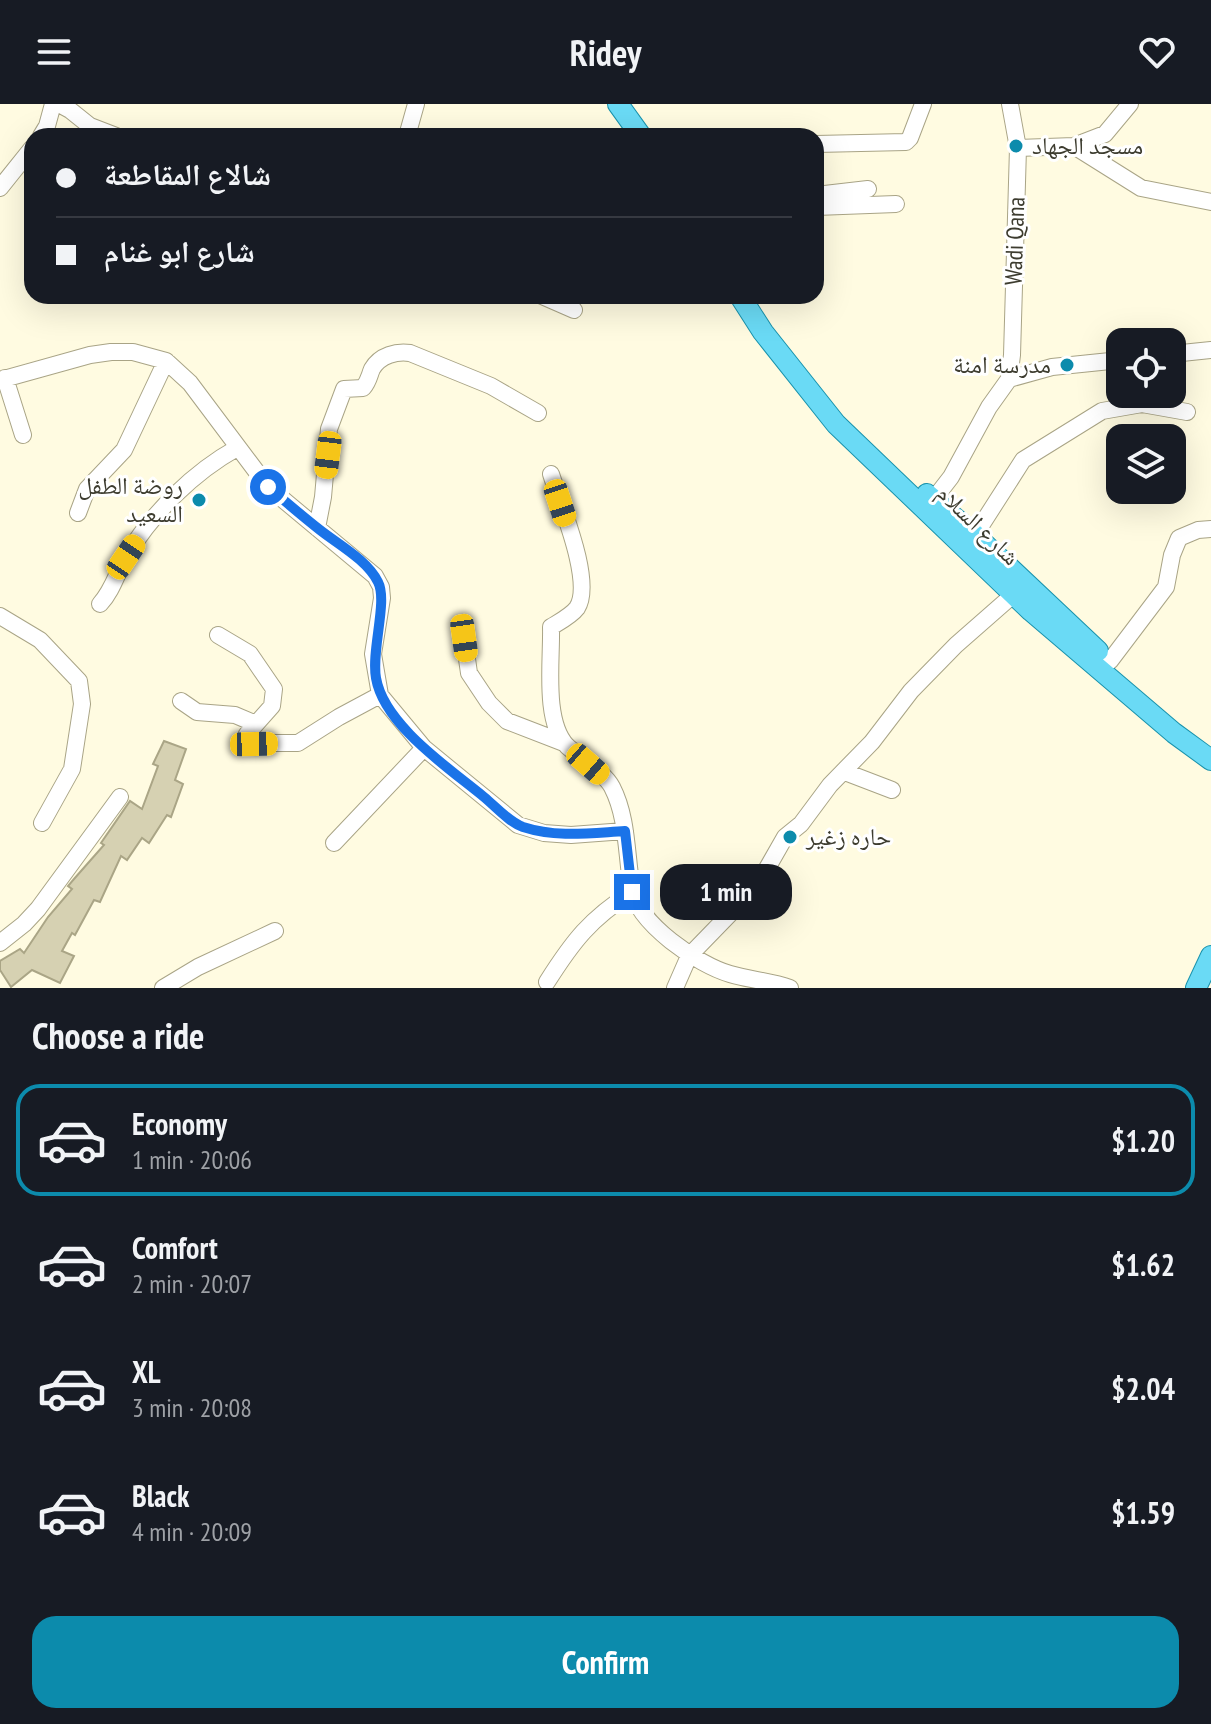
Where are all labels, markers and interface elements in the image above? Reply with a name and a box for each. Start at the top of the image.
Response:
text: Ridey [570,29,641,76]
icon: menu [32,30,76,74]
icon: heart [1135,30,1179,74]
place label: مسجد الجهاد [1032,130,1143,161]
marker: مسجد الجهاد [1007,137,1025,155]
text: شالاع المقاطعة [104,154,271,193]
street label: Wadi Qana [997,196,1032,286]
text: شارع ابو غنام [104,231,255,270]
map controls [1106,328,1186,504]
button: locate [1106,328,1186,408]
place label: مدرسة امنة [953,349,1051,380]
marker: مدرسة امنة [1058,356,1076,374]
button: layers [1106,424,1186,504]
car [313,430,343,480]
route start [250,469,286,505]
place label: روضة الطفل السعيد [78,470,183,529]
car [541,476,579,530]
street label: شارع السلام [930,477,1026,573]
marker: روضة الطفل السعيد [190,491,208,509]
car [103,530,149,584]
car [449,613,479,663]
car [230,732,278,756]
car [562,739,614,789]
place label: حاره زغير [805,821,891,852]
marker: حاره زغير [781,828,799,846]
callout: 1 min [660,864,792,920]
route end [614,874,650,910]
text: 1 min [700,875,752,908]
text: Choose a ride [32,1012,204,1059]
icon: car [36,1104,108,1176]
text: Economy [132,1104,227,1143]
text: $1.20 [1111,1121,1175,1160]
text: 1 min · 20:06 [132,1143,252,1176]
icon: car [36,1228,108,1300]
text: Comfort [132,1228,218,1267]
text: $1.62 [1111,1245,1175,1284]
text: 2 min · 20:07 [132,1267,252,1300]
icon: car [36,1352,108,1424]
text: XL [132,1352,161,1391]
text: $2.04 [1111,1369,1175,1408]
text: 3 min · 20:08 [132,1391,252,1424]
icon: car [36,1476,108,1548]
text: Black [132,1476,189,1515]
text: $1.59 [1111,1493,1175,1532]
text: 4 min · 20:09 [132,1515,252,1548]
button: Confirm [32,1616,1179,1708]

